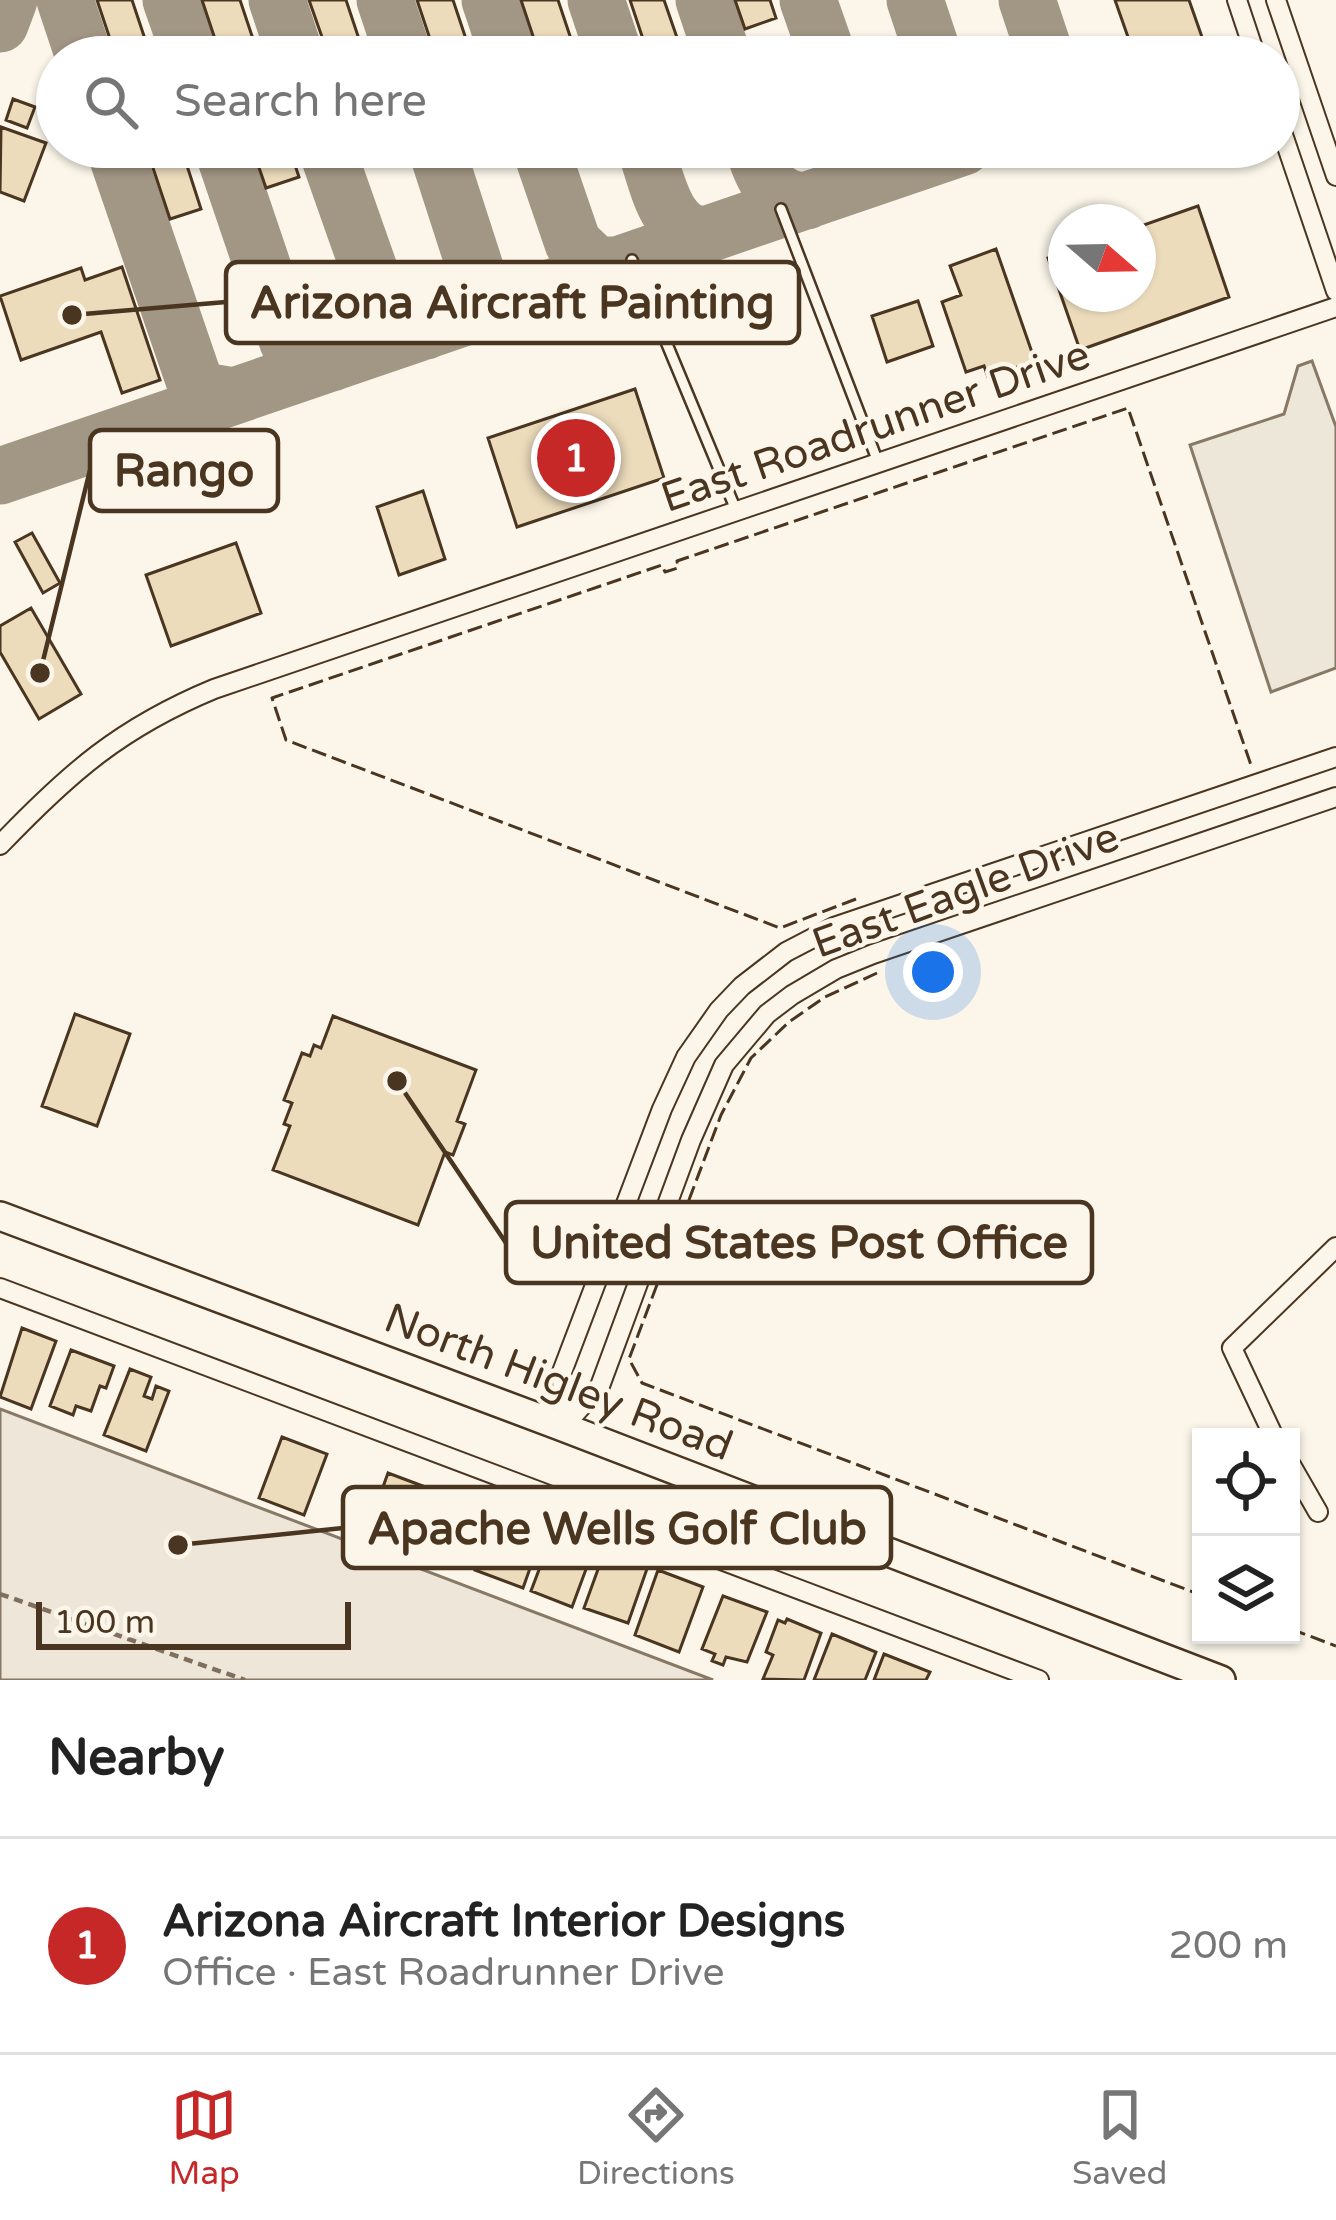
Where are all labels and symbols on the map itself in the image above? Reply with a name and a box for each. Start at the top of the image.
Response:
north arrow [1048,204,1156,312]
callout: Arizona Aircraft Painting [226,262,799,343]
text: Arizona Aircraft Painting [249,277,775,331]
street label: East Roadrunner Drive [655,329,1096,524]
pin: 1 [537,413,615,503]
callout: Rango [90,430,278,511]
text: Rango [114,445,254,499]
street label: East Eagle Drive [805,811,1126,969]
your location [903,942,963,1002]
callout: United States Post Office [506,1202,1092,1283]
text: United States Post Office [530,1217,1068,1271]
street label: North Higley Road [377,1293,740,1472]
callout: Apache Wells Golf Club [343,1487,891,1568]
text: Apache Wells Golf Club [367,1503,867,1557]
scale bar [36,1596,351,1649]

